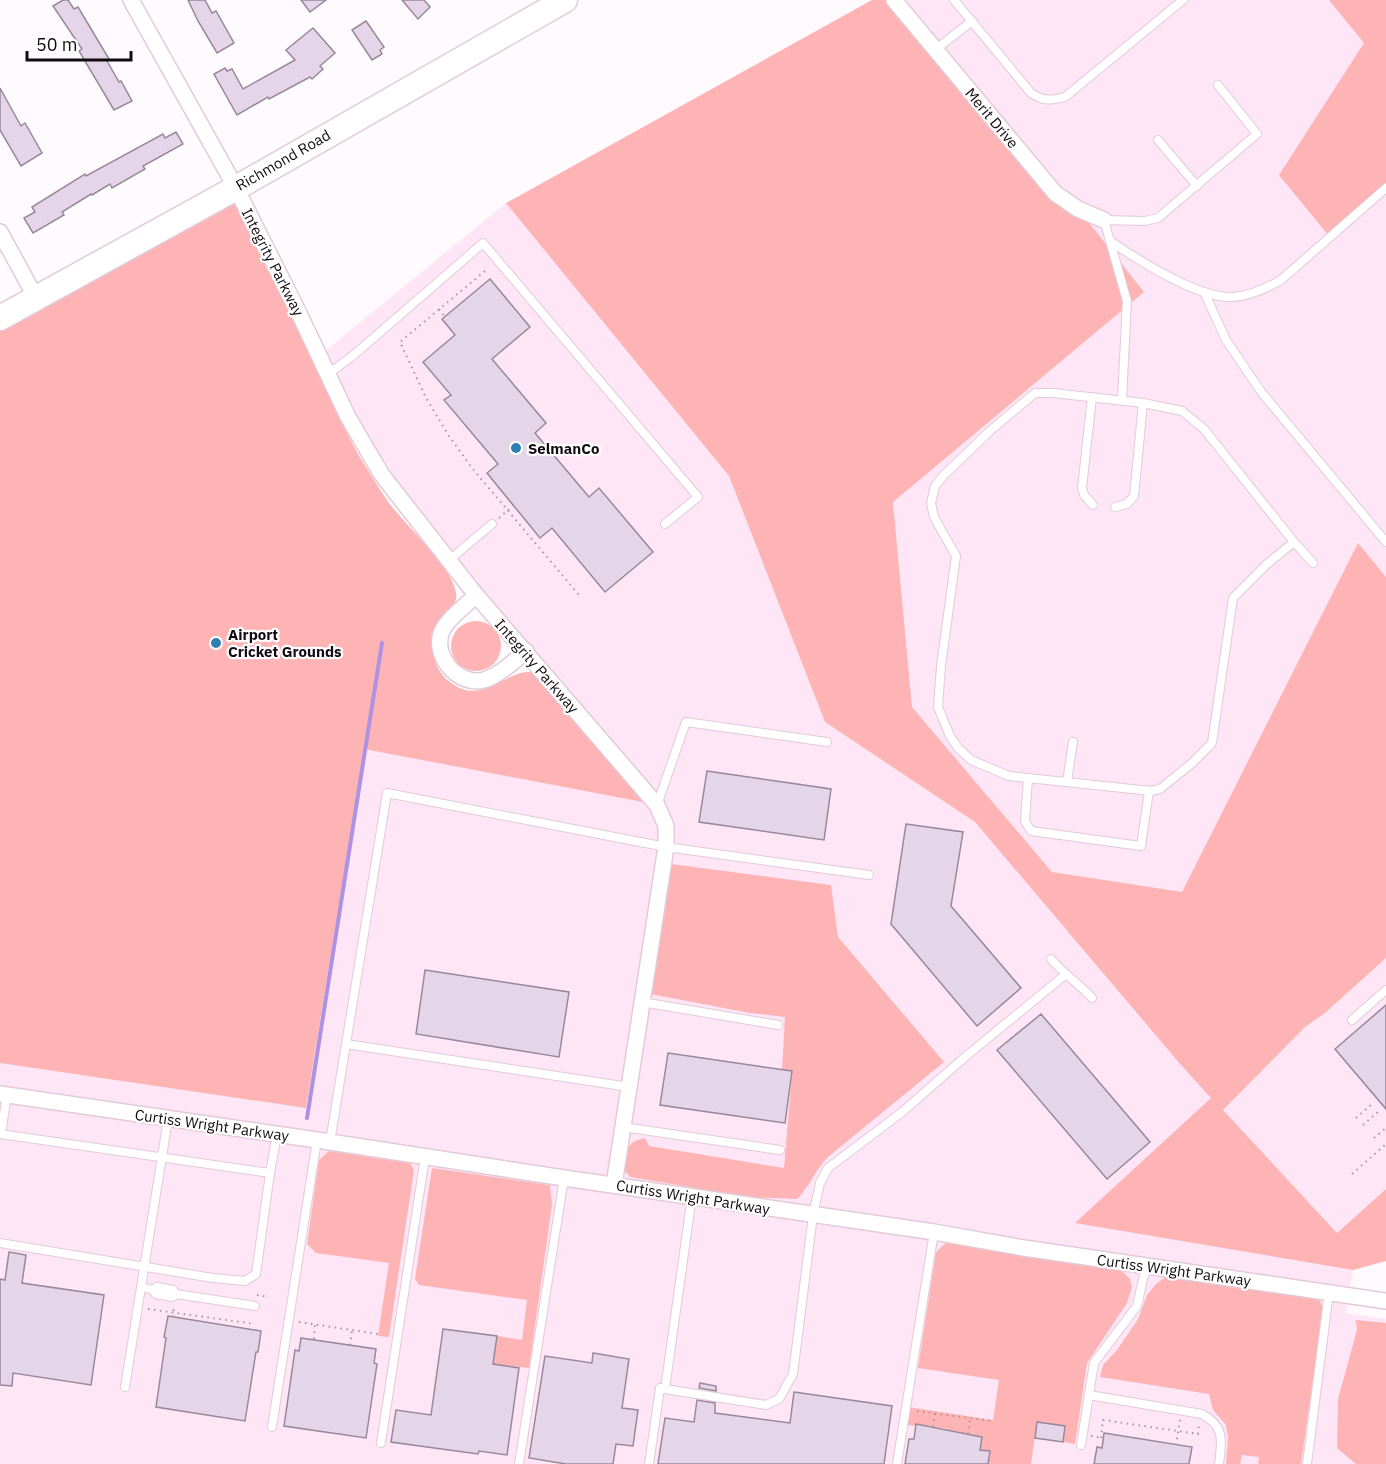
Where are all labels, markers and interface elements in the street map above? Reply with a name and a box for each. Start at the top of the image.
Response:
scale bar [27,24,130,62]
text: 50 m [36,33,78,56]
street label: Merit Drive [961,84,1023,152]
street label: Richmond Road [232,125,334,195]
street label: Integrity Parkway [238,205,309,320]
place label: SelmanCo [528,439,599,458]
marker: SelmanCo [509,441,523,455]
street label: Integrity Parkway [491,615,583,717]
place label: Airport Cricket Grounds [228,625,342,661]
marker: Airport Cricket Grounds [209,636,223,650]
street label: Curtiss Wright Parkway [134,1105,291,1145]
street label: Curtiss Wright Parkway [615,1175,772,1219]
street label: Curtiss Wright Parkway [1096,1250,1253,1290]

